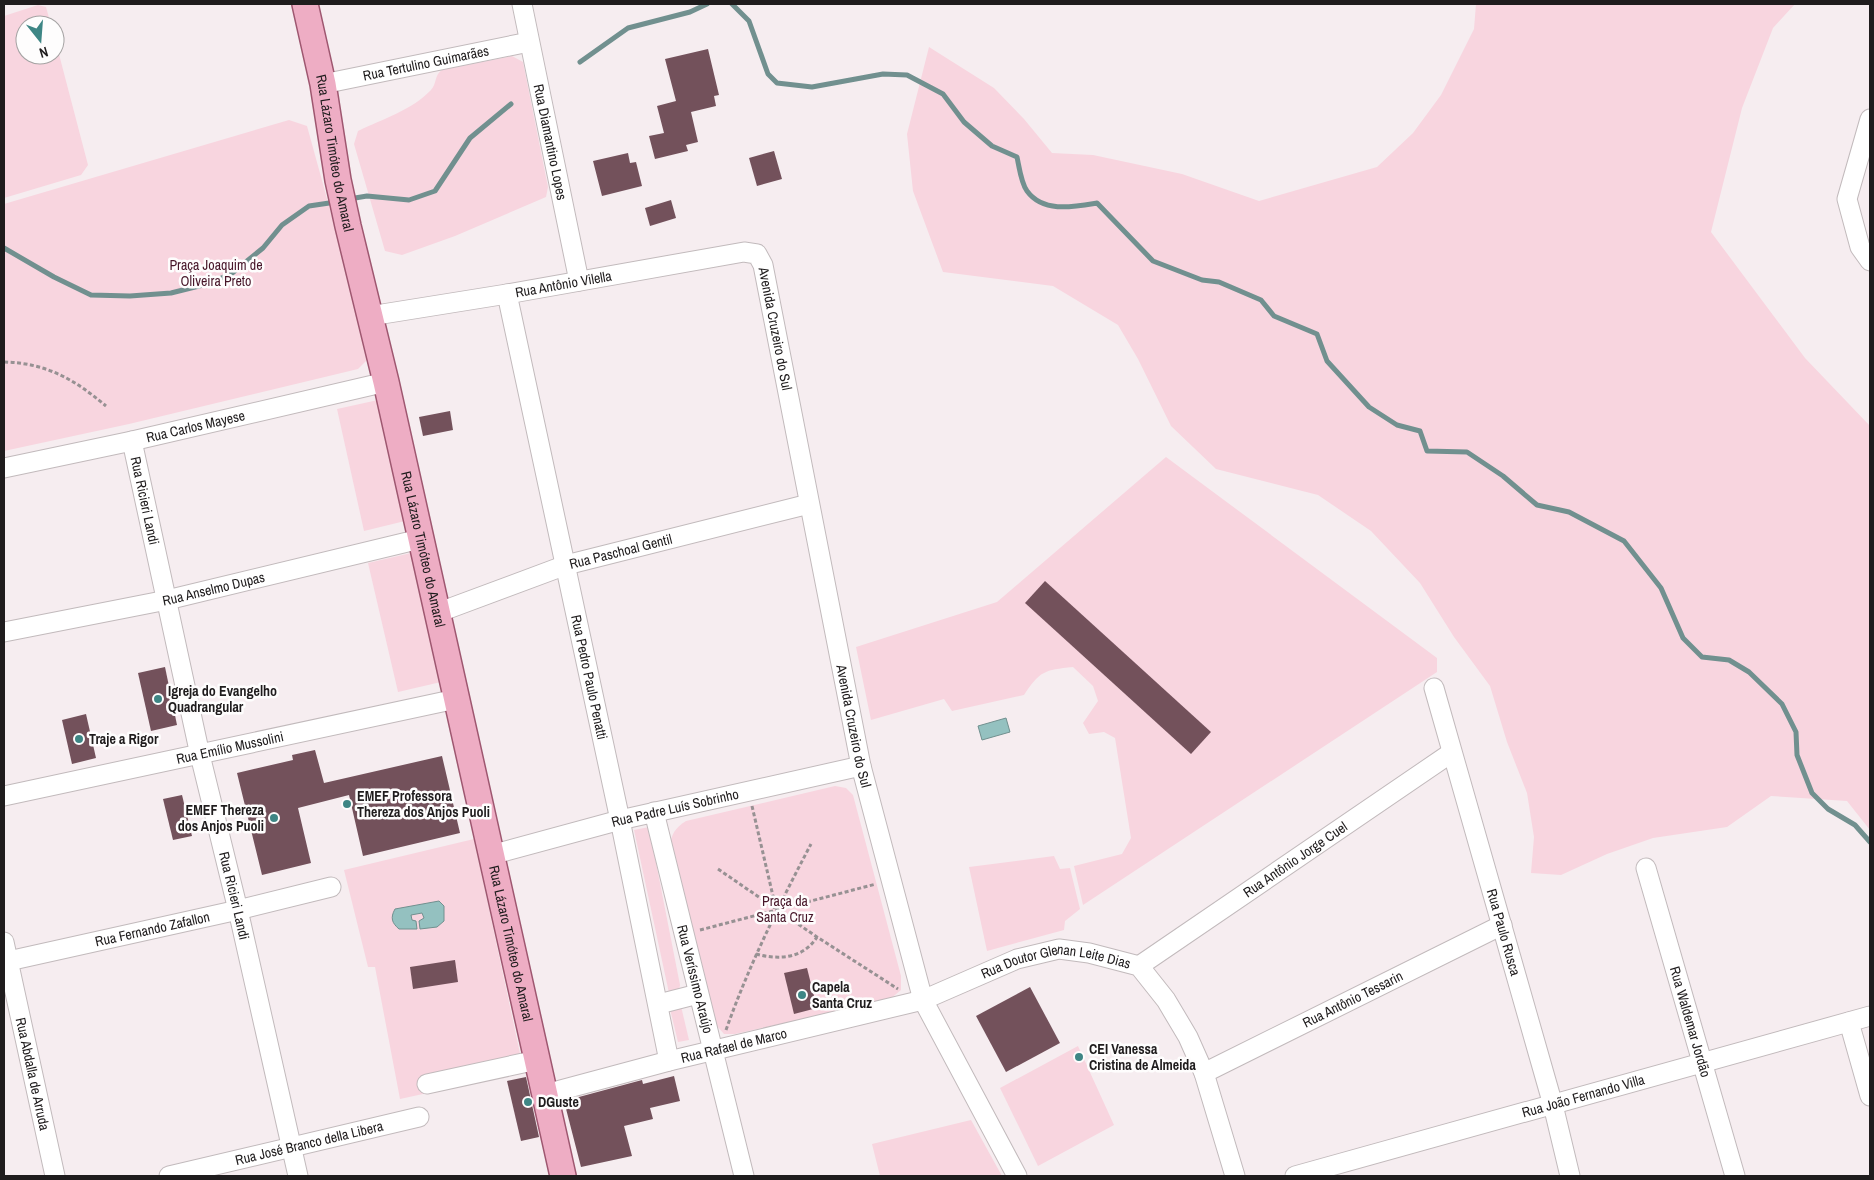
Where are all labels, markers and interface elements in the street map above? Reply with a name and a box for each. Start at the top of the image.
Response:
north arrow [15,15,65,65]
street label: Rua Tertulino Guimarães [361,41,491,85]
text: N [37,43,50,62]
street label: Rua Lázaro Timóteo do Amaral [312,73,358,233]
street label: Rua Diamantino Lopes [530,82,571,202]
park label: Praça Joaquim de Oliveira Preto [169,256,263,290]
street label: Avenida Cruzeiro do Sul [754,265,796,392]
street label: Rua Antônio Vilella [514,267,614,301]
street label: Rua Carlos Mayese [144,406,247,446]
street label: Rua Ricieri Landi [127,455,163,547]
street label: Rua Lázaro Timóteo do Amaral [397,469,449,629]
street label: Rua Paschoal Gentil [567,530,674,573]
street label: Rua Anselmo Dupas [161,568,267,610]
street label: Rua Pedro Paulo Penatti [567,613,611,741]
street label: Avenida Cruzeiro do Sul [832,662,875,789]
place label: Igreja do Evangelho Quadrangular [168,682,277,716]
marker: Igreja do Evangelho Quadrangular [152,693,164,705]
street label: Rua Emílio Mussolini [175,727,285,768]
place label: Traje a Rigor [89,730,159,748]
marker: Traje a Rigor [73,733,85,745]
street label: Rua Padre Luís Sobrinho [609,785,740,831]
place label: EMEF Professora Thereza dos Anjos Puoli [357,787,490,821]
marker: EMEF Professora Thereza dos Anjos Puoli [341,798,353,810]
place label: EMEF Thereza dos Anjos Puoli [178,801,265,835]
marker: EMEF Thereza dos Anjos Puoli [268,812,280,824]
street label: Rua Antônio Jorge Cuel [1240,818,1351,901]
street label: Rua Ricieri Landi [215,850,253,941]
street label: Rua Lázaro Timóteo do Amaral [485,864,537,1023]
street label: Rua Paulo Rusca [1483,887,1525,978]
park label: Praça da Santa Cruz [756,892,814,926]
street label: Rua Fernando Zafallon [93,908,211,951]
street label: Rua Veríssimo Araújo [673,923,717,1035]
street label: Rua Doutor Glenan Leite Dias [978,940,1133,983]
street label: Rua Waldemar Jordão [1666,964,1715,1079]
street label: Rua Antônio Tessarin [1300,967,1406,1032]
place label: Capela Santa Cruz [812,978,872,1012]
marker: Capela Santa Cruz [796,989,808,1001]
street label: Rua Abdalla de Arruda [12,1016,54,1133]
street label: Rua Rafael de Marco [679,1024,789,1067]
place label: CEI Vanessa Cristina de Almeida [1089,1040,1196,1074]
marker: CEI Vanessa Cristina de Almeida [1073,1051,1085,1063]
street label: Rua João Fernando Villa [1520,1070,1647,1121]
place label: DGuste [538,1093,579,1111]
marker: DGuste [522,1096,534,1108]
street label: Rua José Branco della Libera [233,1117,386,1169]

